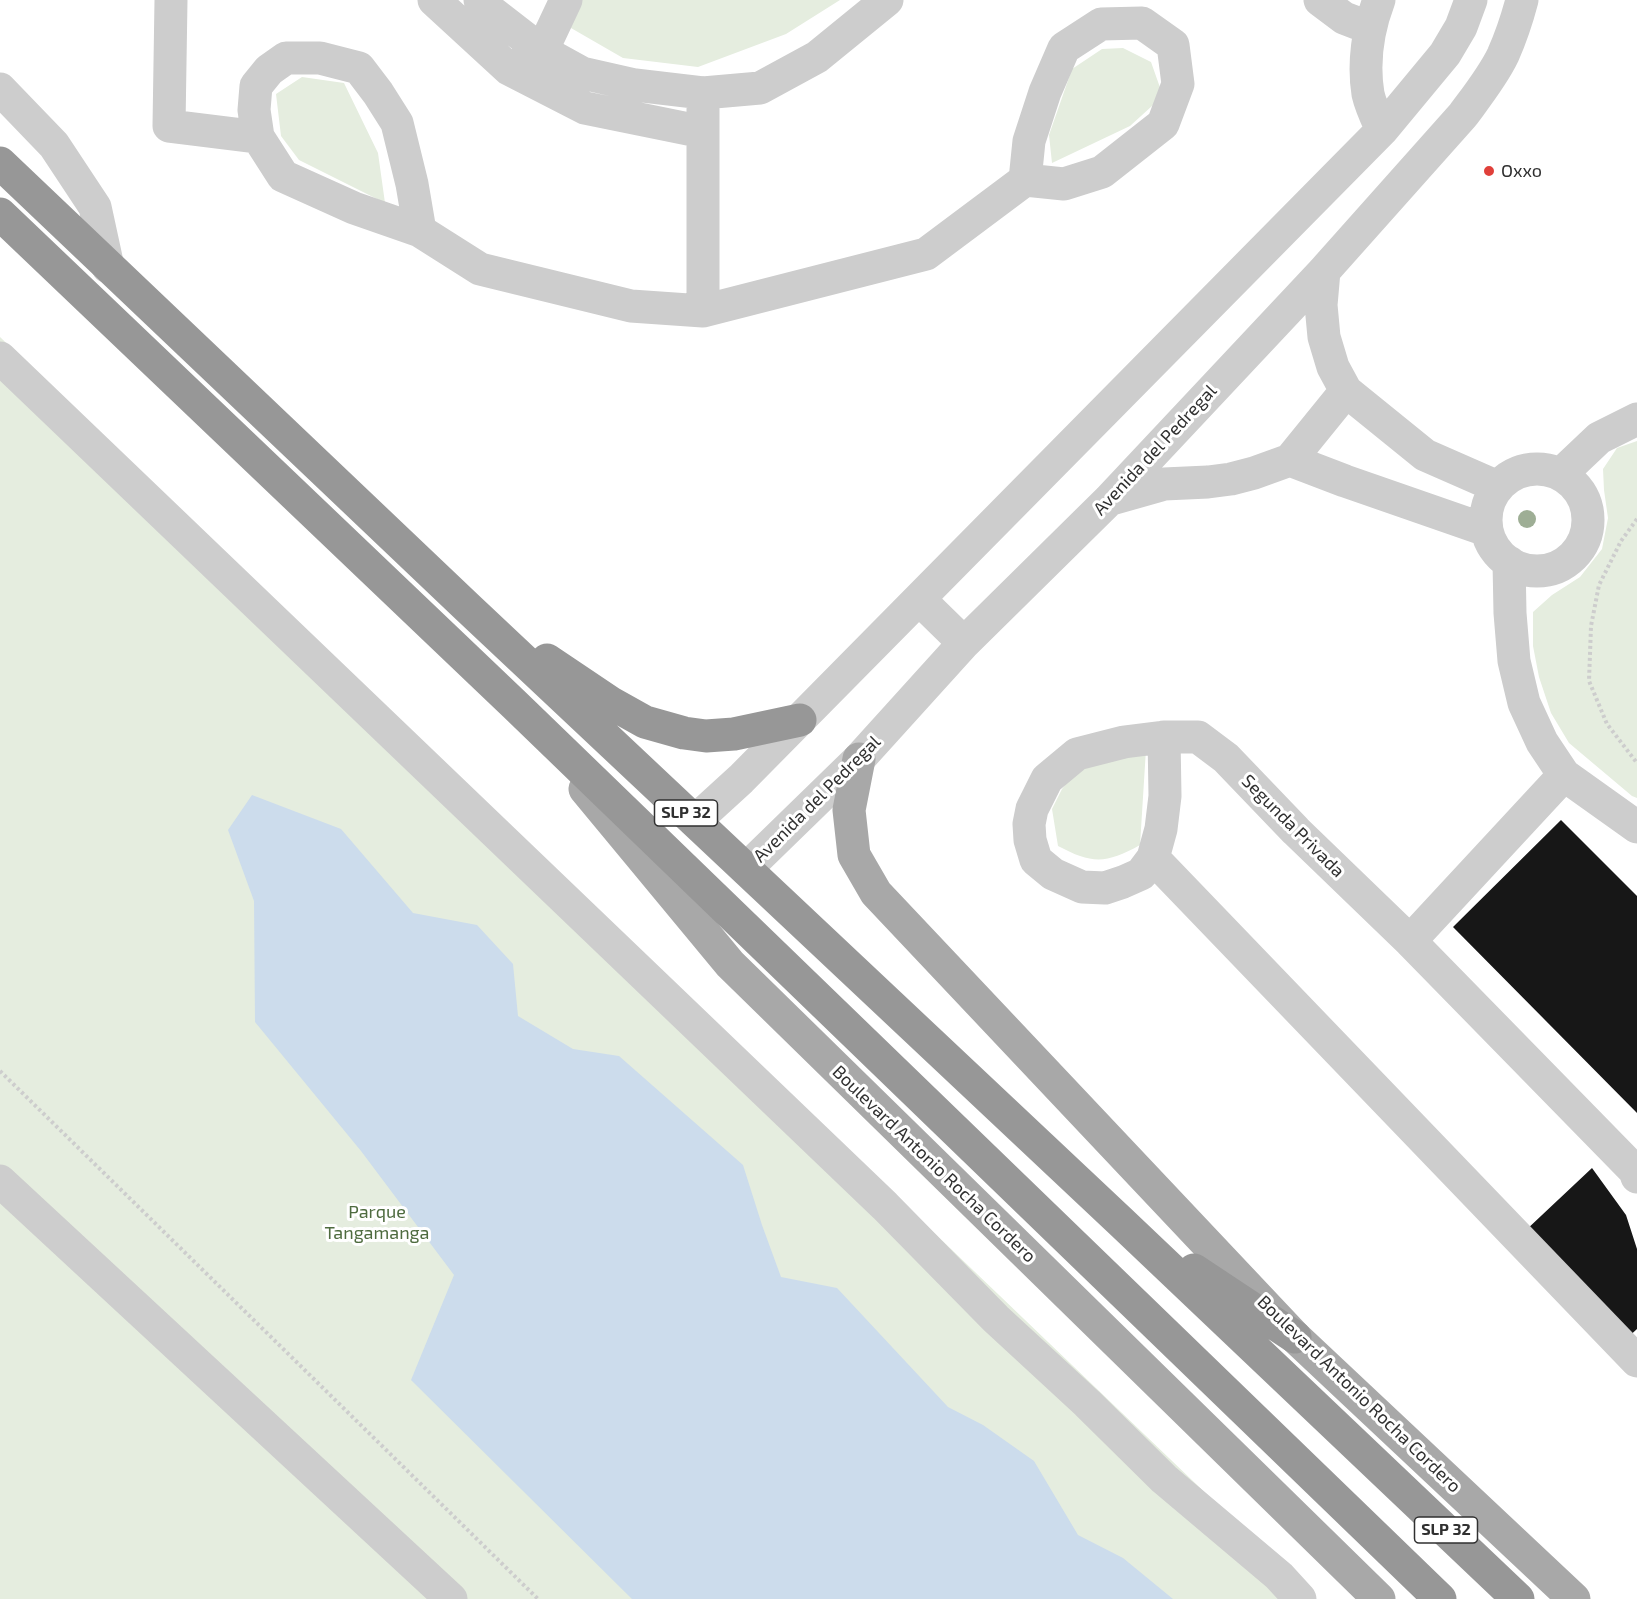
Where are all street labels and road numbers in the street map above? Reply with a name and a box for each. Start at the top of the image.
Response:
street label: Avenida del Pedregal [1089,380,1221,520]
street label: Avenida del Pedregal [749,731,885,867]
street label: Segunda Privada [1237,770,1349,882]
road number: SLP 32 [654,800,718,826]
street label: Boulevard Antonio Rocha Cordero [828,1061,1040,1267]
street label: Boulevard Antonio Rocha Cordero [1253,1291,1465,1497]
road number: SLP 32 [1414,1517,1478,1543]

